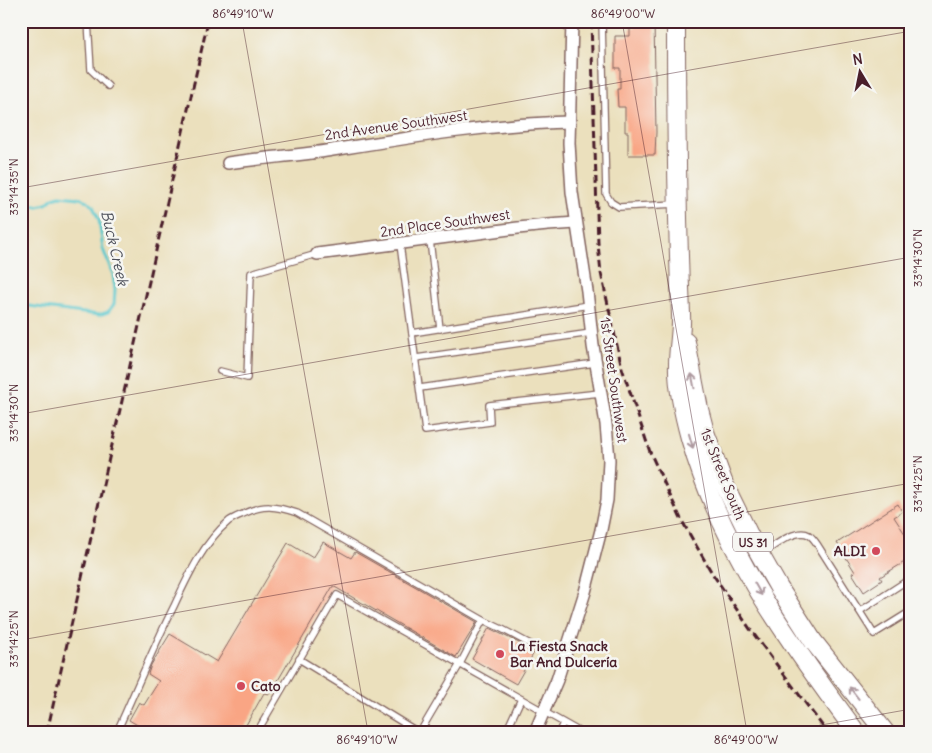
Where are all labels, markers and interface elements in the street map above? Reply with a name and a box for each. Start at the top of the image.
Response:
text: 86°49'10"W [212,6,274,21]
text: 86°49'00"W [591,6,655,21]
north arrow [834,48,884,98]
text: N [851,49,864,69]
street label: 2nd Avenue Southwest [324,106,469,144]
text: 33°14'35"N [6,158,21,216]
street label: 2nd Place Southwest [379,205,511,241]
water label: Buck Creek [97,209,133,289]
text: 33°14'30"N [910,229,925,287]
street label: 1st Street Southwest [596,316,632,444]
one-way arrow [687,374,697,390]
text: 33°14'30"N [6,384,21,442]
street label: 1st Street South [696,426,750,522]
one-way arrow [687,433,697,449]
text: 33°14'25"N [910,455,925,513]
road number: US 31 [733,532,773,552]
place label: ALDI [834,542,866,560]
marker: ALDI [870,545,882,557]
one-way arrow [754,581,763,596]
text: 33°14'25"N [6,610,21,668]
place label: La Fiesta Snack Bar And Dulcería [510,637,617,671]
marker: La Fiesta Snack Bar And Dulcería [494,648,506,660]
place label: Cato [251,677,281,695]
marker: Cato [235,680,247,692]
one-way arrow [849,687,860,700]
text: 86°49'10"W [336,732,398,747]
text: 86°49'00"W [714,732,778,747]

